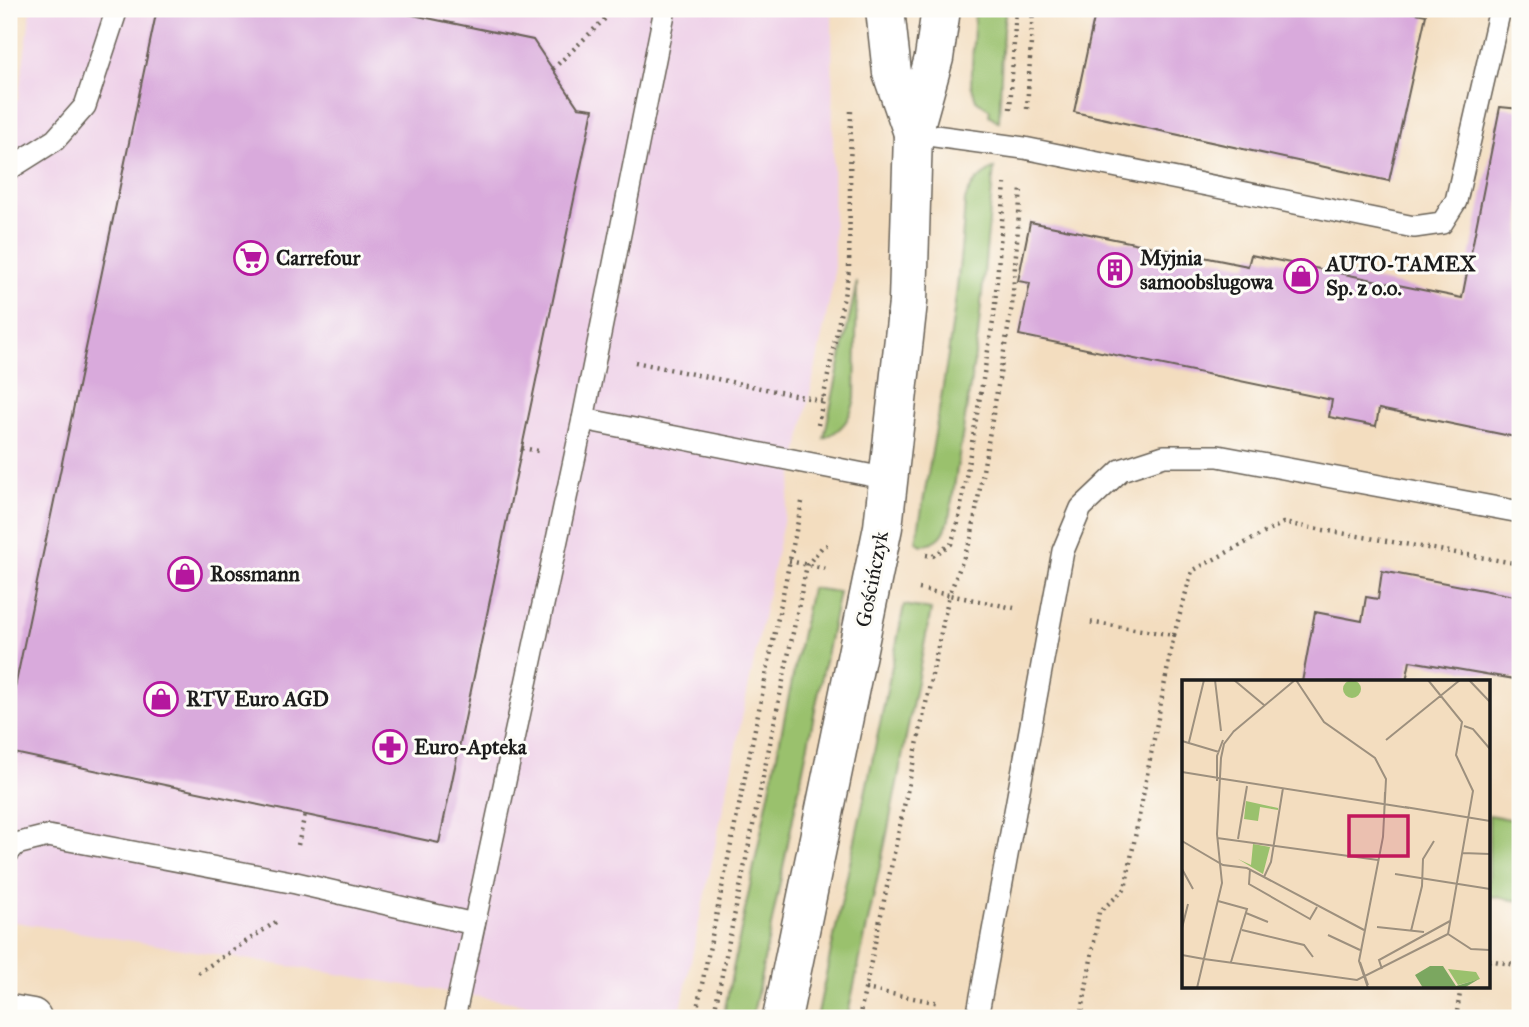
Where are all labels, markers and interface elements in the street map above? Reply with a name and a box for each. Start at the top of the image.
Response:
supermarket icon: Carrefour [232,239,270,277]
place label: Carrefour [276,245,361,271]
place label: Myjnia samoobslugowa [1140,245,1274,295]
building icon: Myjnia samoobslugowa [1096,251,1134,289]
place label: AUTO-TAMEX Sp. z o.o. [1324,251,1477,301]
shop icon: AUTO-TAMEX Sp. z o.o. [1282,257,1320,295]
street label: Gościńczyk [850,528,894,629]
shop icon: Rossmann [166,555,204,593]
place label: Rossmann [210,561,301,587]
shop icon: RTV Euro AGD [142,680,180,718]
inset map [1182,680,1490,988]
place label: RTV Euro AGD [186,686,329,712]
pharmacy icon: Euro-Apteka [371,728,409,766]
place label: Euro-Apteka [414,734,528,760]

